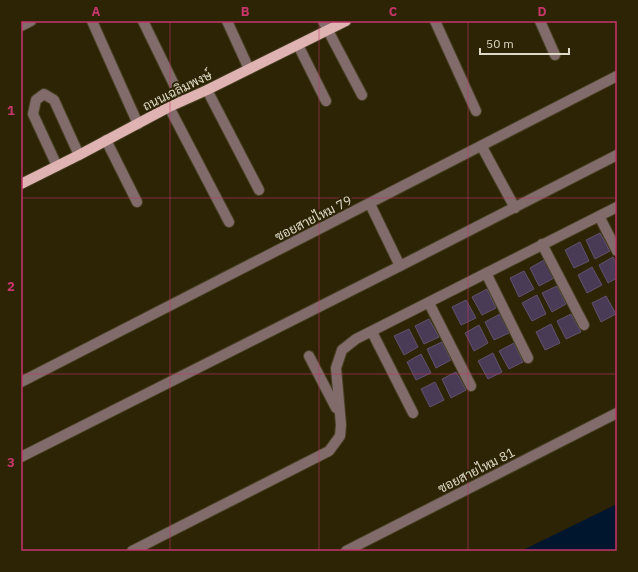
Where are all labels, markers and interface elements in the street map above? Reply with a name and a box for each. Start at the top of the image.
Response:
text: A [92,3,101,20]
text: B [241,3,250,20]
text: C [389,3,398,20]
text: D [537,3,547,20]
scale bar [480,30,569,56]
text: 50 m [486,36,514,51]
street label: ถนนเฉลิมพงษ์ [139,65,215,115]
text: 1 [7,102,15,119]
street label: ซอยสายไหม 79 [272,192,355,245]
text: 2 [7,278,15,295]
street label: ซอยสายไหม 81 [435,444,518,497]
text: 3 [7,454,15,471]

